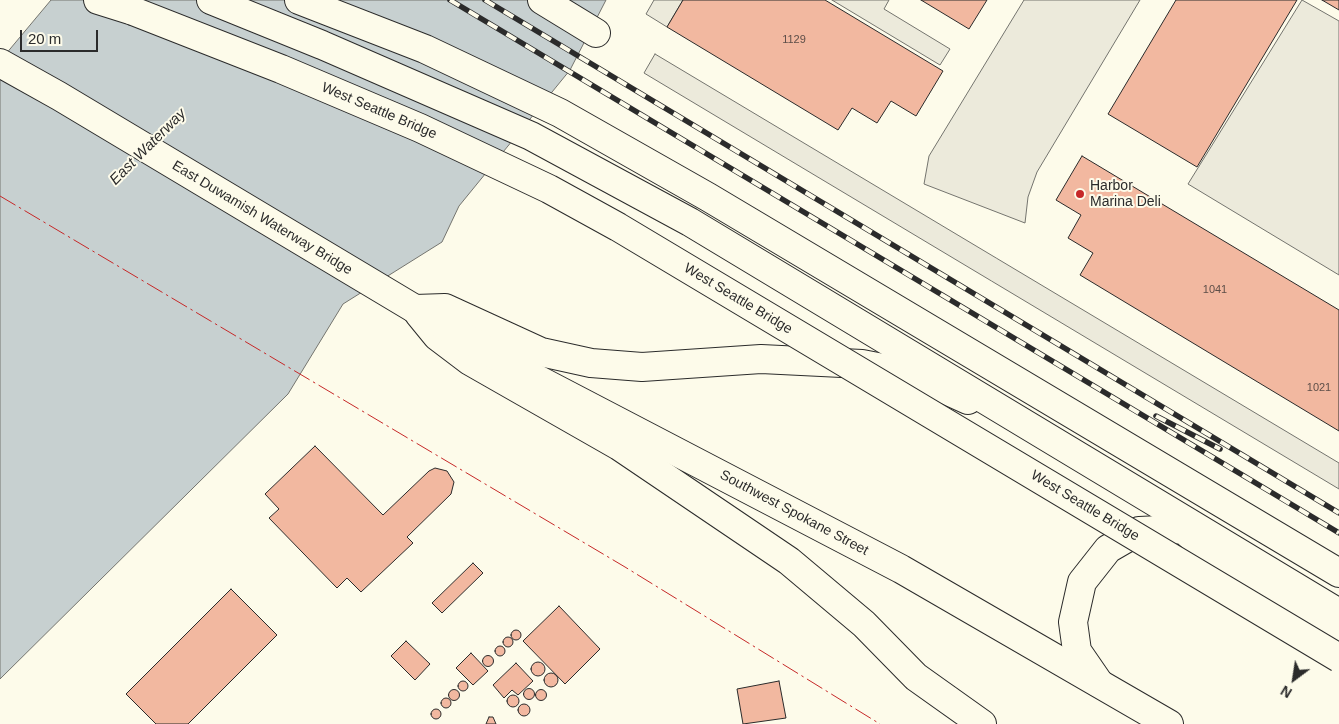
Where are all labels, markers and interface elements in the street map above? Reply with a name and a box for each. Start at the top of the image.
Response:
scale bar [22,20,100,52]
text: 20 m [28,30,61,47]
house number: 1129 [782,33,806,47]
street label: West Seattle Bridge [319,79,439,143]
water label: East Waterway [106,105,190,189]
street label: East Duwamish Waterway Bridge [169,157,355,279]
place label: Harbor Marina Deli [1090,178,1161,210]
marker: Harbor Marina Deli [1074,188,1086,200]
street label: West Seattle Bridge [681,260,795,338]
house number: 1041 [1203,283,1227,297]
house number: 1021 [1307,381,1331,395]
street label: Southwest Spokane Street [717,467,871,559]
street label: West Seattle Bridge [1028,467,1142,545]
north arrow [1269,654,1319,704]
text: N [1278,682,1295,701]

